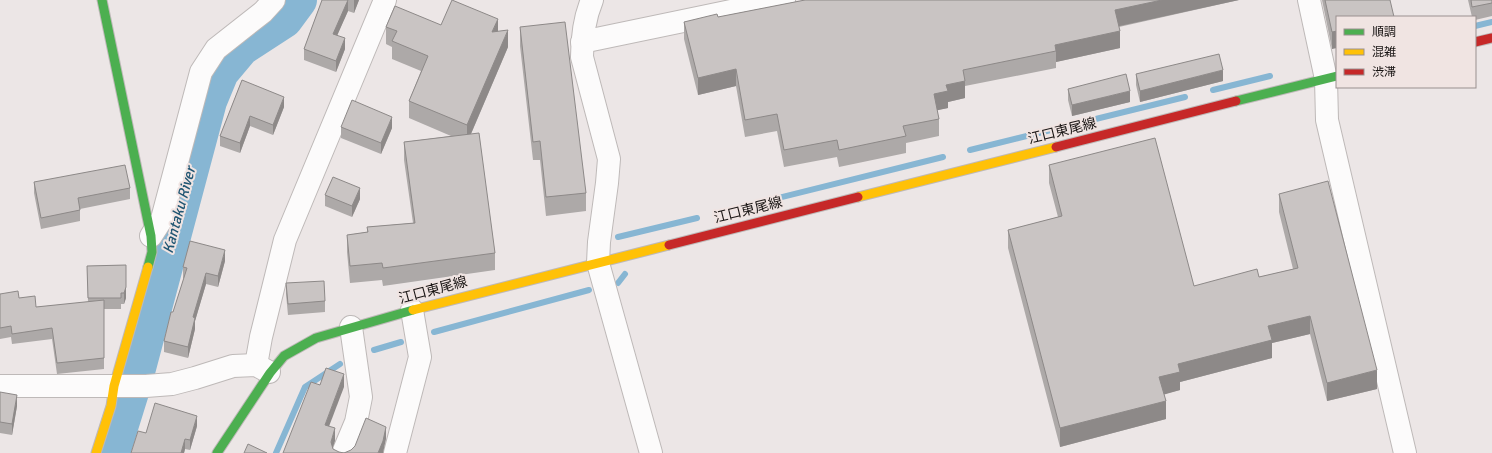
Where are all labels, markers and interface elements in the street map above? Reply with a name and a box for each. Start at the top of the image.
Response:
legend [1336,16,1476,88]
text: 順調 [1372,25,1396,40]
text: 混雑 [1372,45,1396,60]
text: 渋滞 [1372,65,1396,80]
street label: 江口東尾線 [1026,114,1098,148]
water label: Kantaku River [159,162,200,255]
street label: 江口東尾線 [712,193,784,227]
street label: 江口東尾線 [397,273,469,307]

